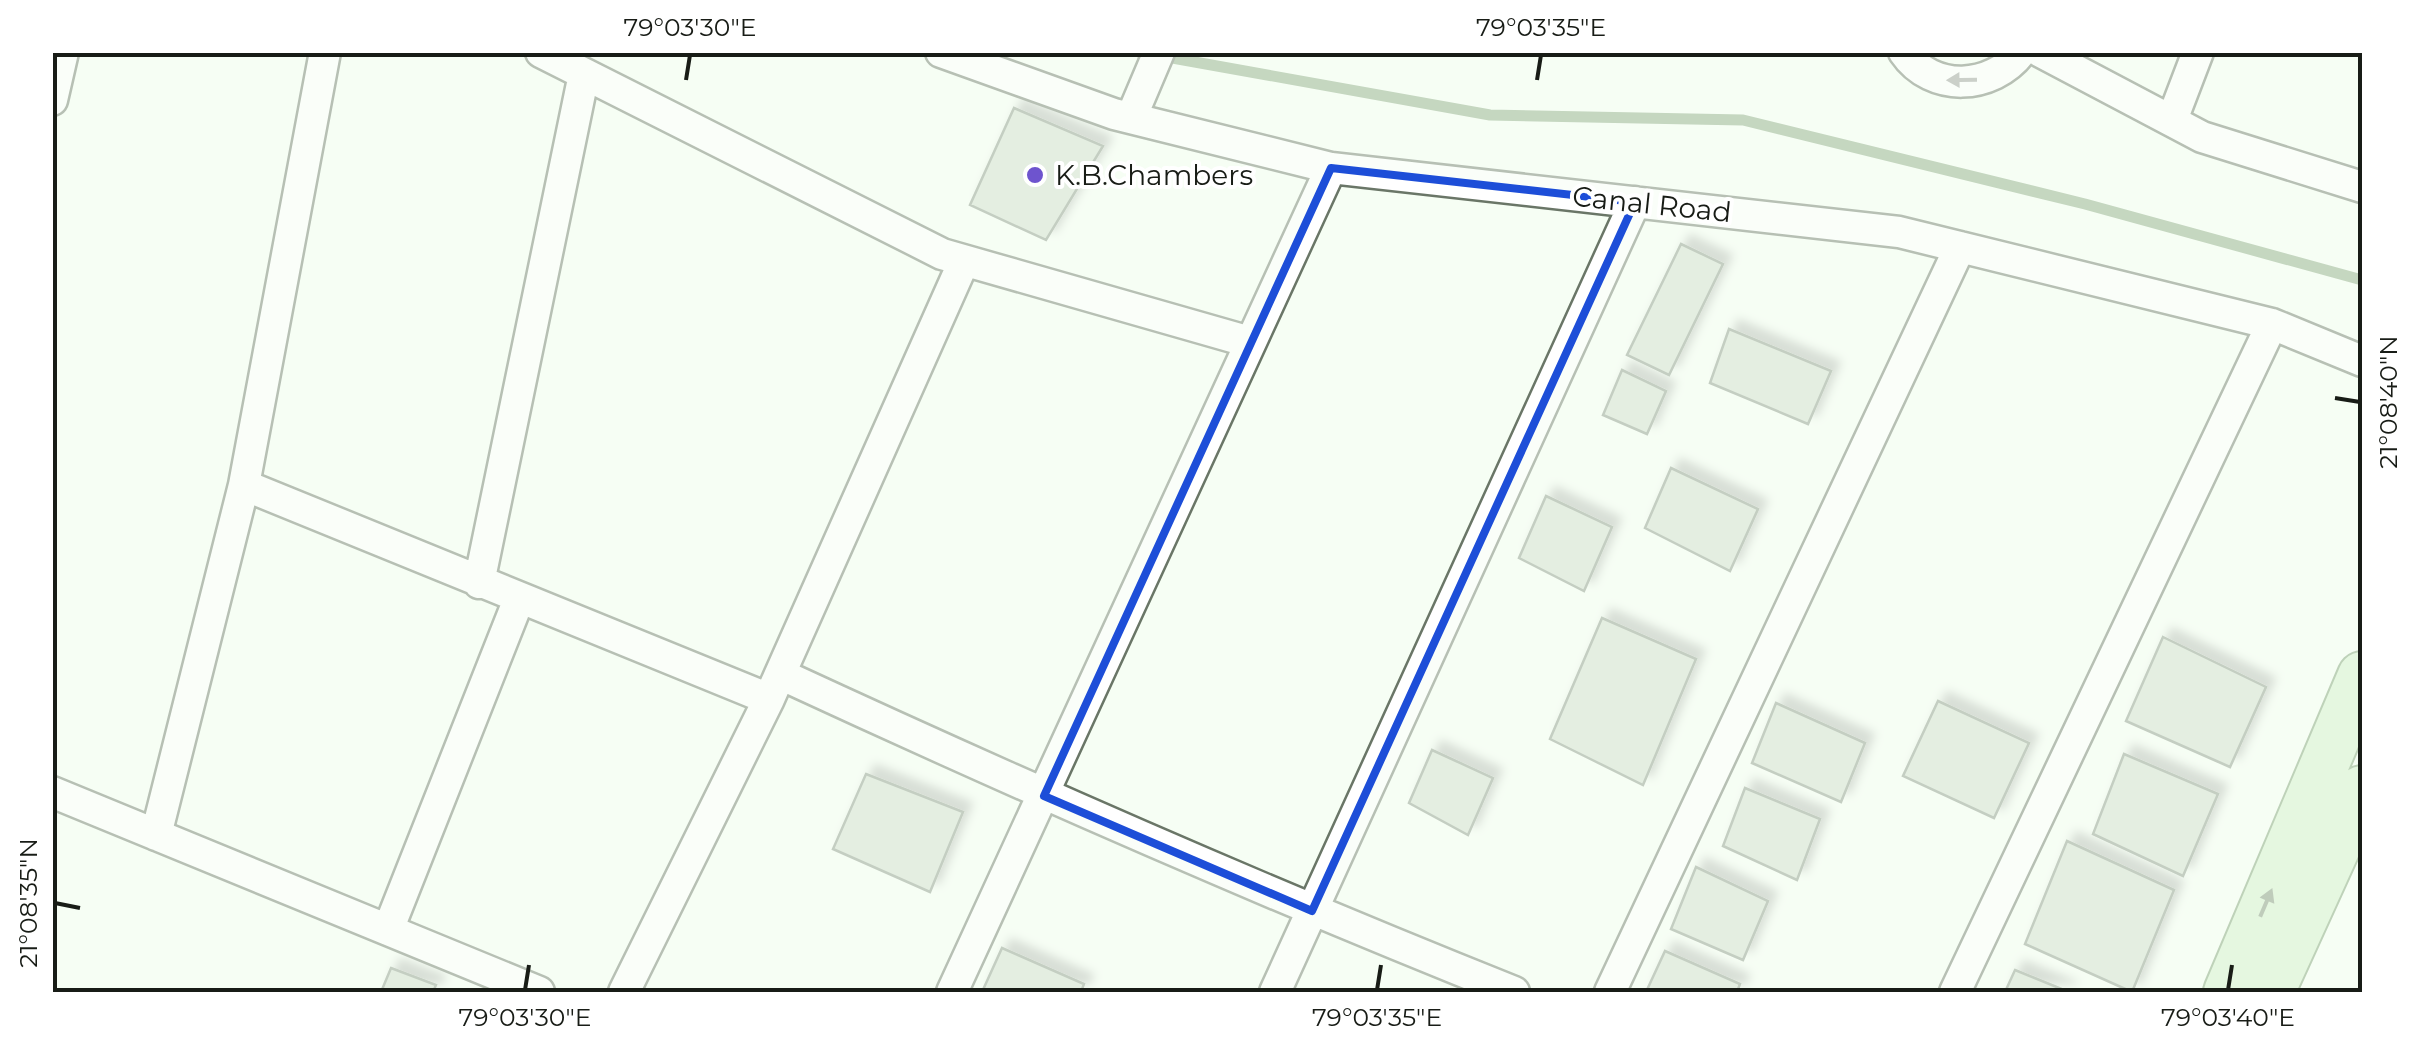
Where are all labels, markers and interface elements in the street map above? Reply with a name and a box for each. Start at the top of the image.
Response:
text: 79°03'30"E [623,12,757,42]
text: 79°03'35"E [1476,12,1606,42]
one-way arrow [1946,73,1978,89]
place label: K.B.Chambers [1055,158,1253,192]
marker: K.B.Chambers [1024,164,1046,186]
street label: Canal Road [1571,179,1733,229]
text: 21°08'40"N [2373,335,2403,469]
text: 21°08'35"N [13,838,43,968]
one-way arrow [2259,888,2275,918]
text: 79°03'30"E [458,1002,592,1032]
text: 79°03'35"E [1312,1002,1442,1032]
text: 79°03'40"E [2161,1002,2295,1032]

